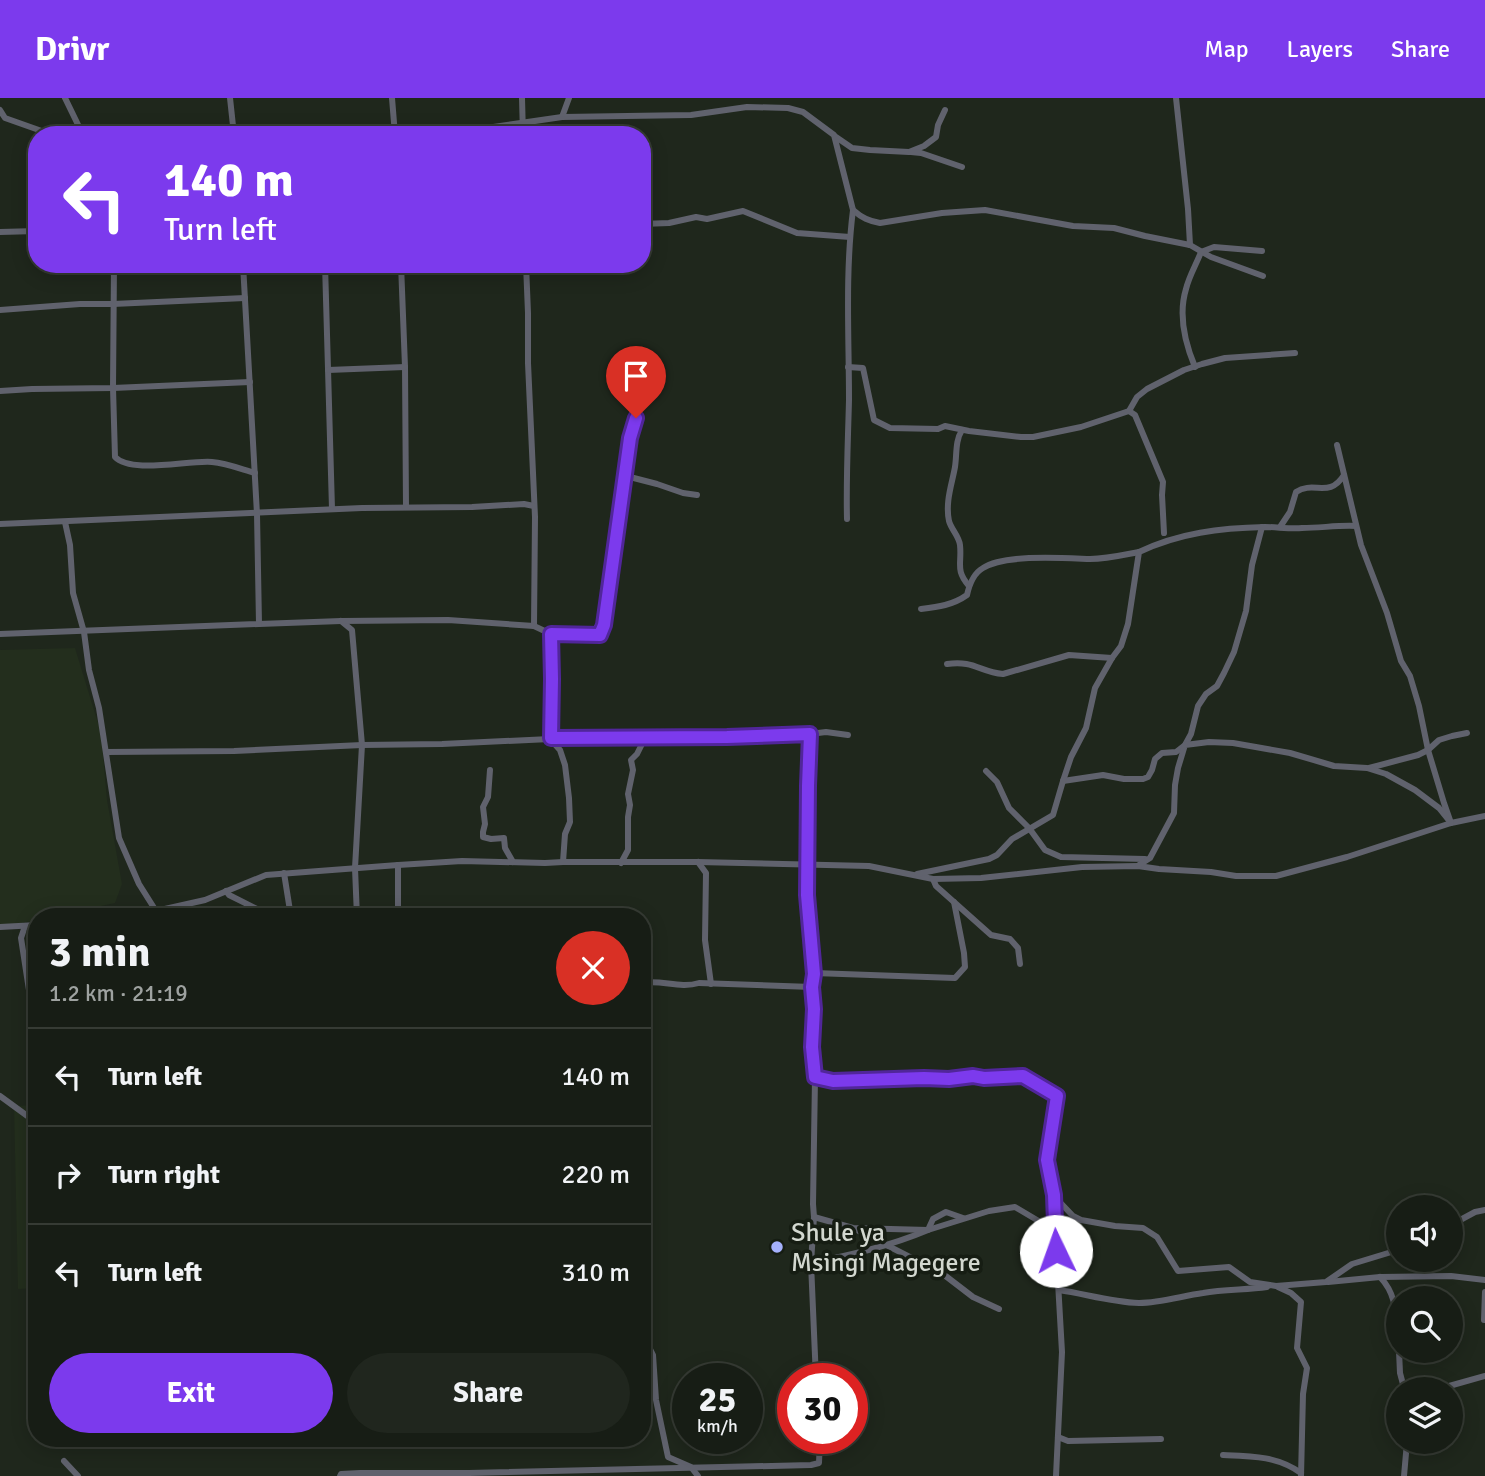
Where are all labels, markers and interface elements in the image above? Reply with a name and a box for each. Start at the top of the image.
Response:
text: Drivr [35,29,109,70]
text: Map [1204,34,1249,64]
text: Layers [1287,34,1353,64]
text: Share [1391,34,1450,64]
text: 140 m [164,150,294,210]
icon: left [49,154,140,245]
text: Turn left [164,210,277,249]
pin [606,346,666,418]
icon: arrive [617,357,655,395]
text: 3 min [49,927,150,978]
button: close [556,931,630,1005]
text: 1.2 km · 21:19 [49,979,188,1008]
icon: left [49,1058,87,1096]
text: Turn left [108,1061,202,1093]
text: 140 m [561,1061,630,1093]
icon: right [49,1156,87,1194]
text: Turn right [108,1159,220,1191]
text: 220 m [561,1159,630,1191]
map controls [1386,1195,1463,1454]
button: sound [1386,1195,1463,1272]
position arrow [1019,1214,1093,1288]
place label: Shule ya Msingi Magegere [791,1217,981,1279]
marker: Shule ya Msingi Magegere [769,1239,785,1255]
icon: left [49,1254,87,1292]
text: Turn left [108,1257,202,1289]
text: 310 m [561,1257,630,1289]
button: search [1386,1286,1463,1363]
button: Exit [49,1353,333,1433]
button: Share [347,1353,630,1433]
speed limit sign: 30 [777,1363,868,1454]
button: layers [1386,1377,1463,1454]
text: 25 [699,1378,736,1421]
text: km/h [697,1415,738,1437]

